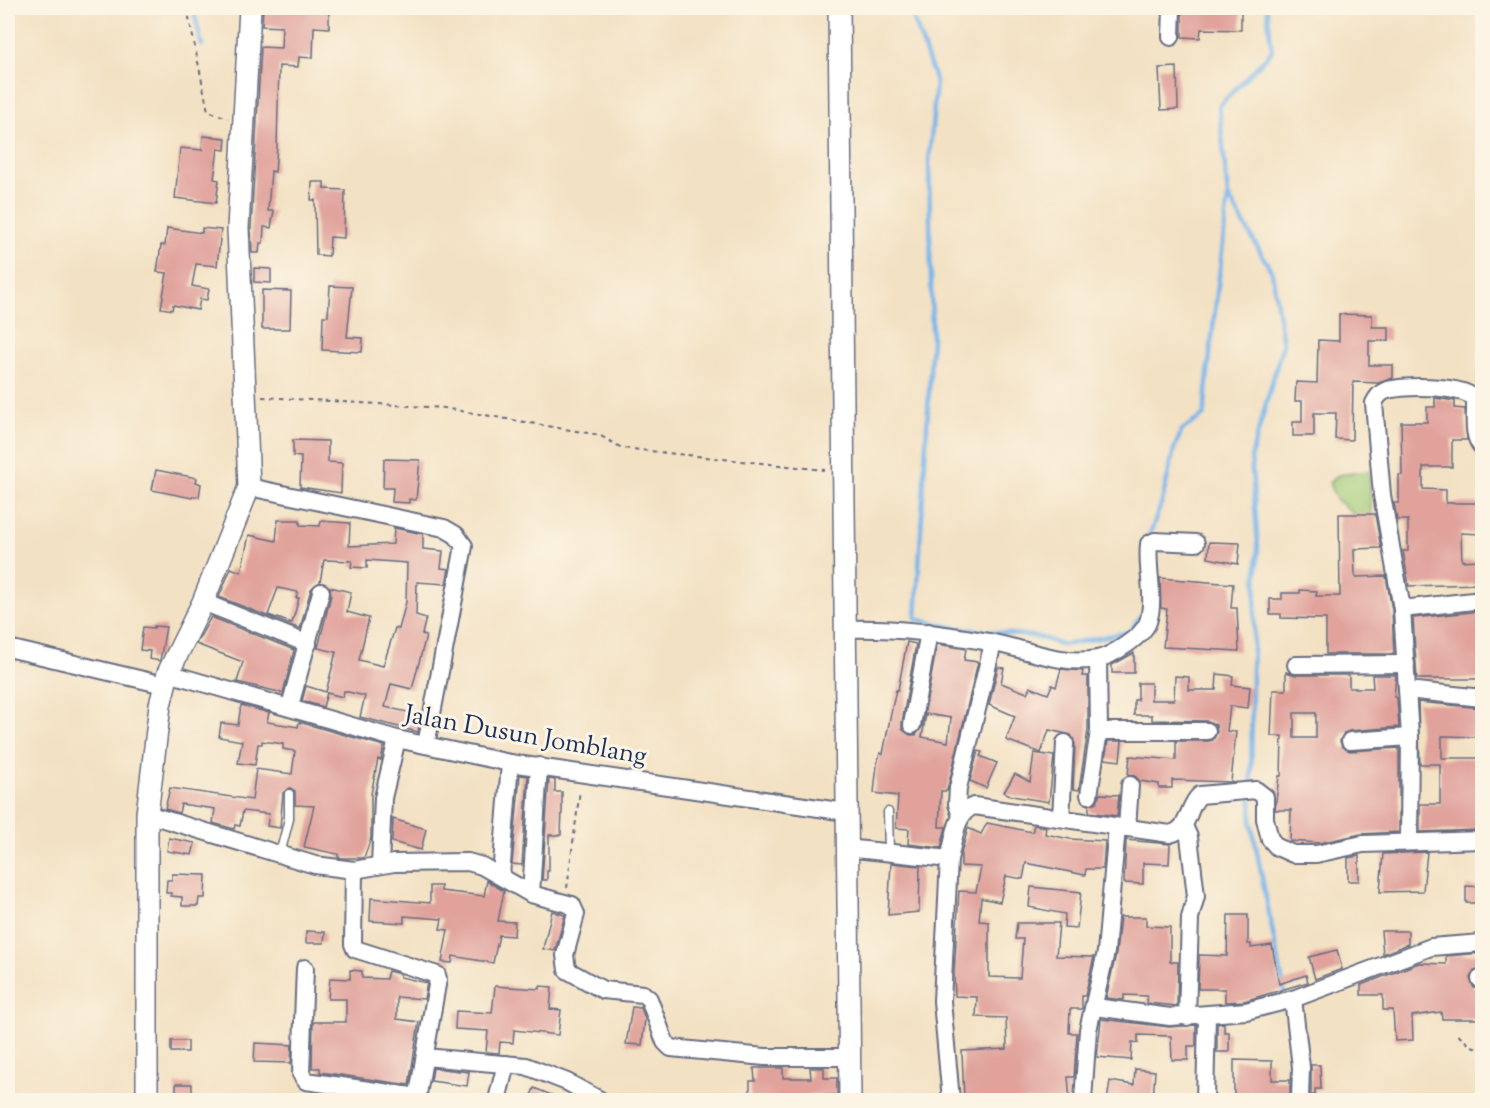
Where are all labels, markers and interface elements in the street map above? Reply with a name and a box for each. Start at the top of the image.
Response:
street label: Jalan Dusun Jomblang [400,697,650,776]

